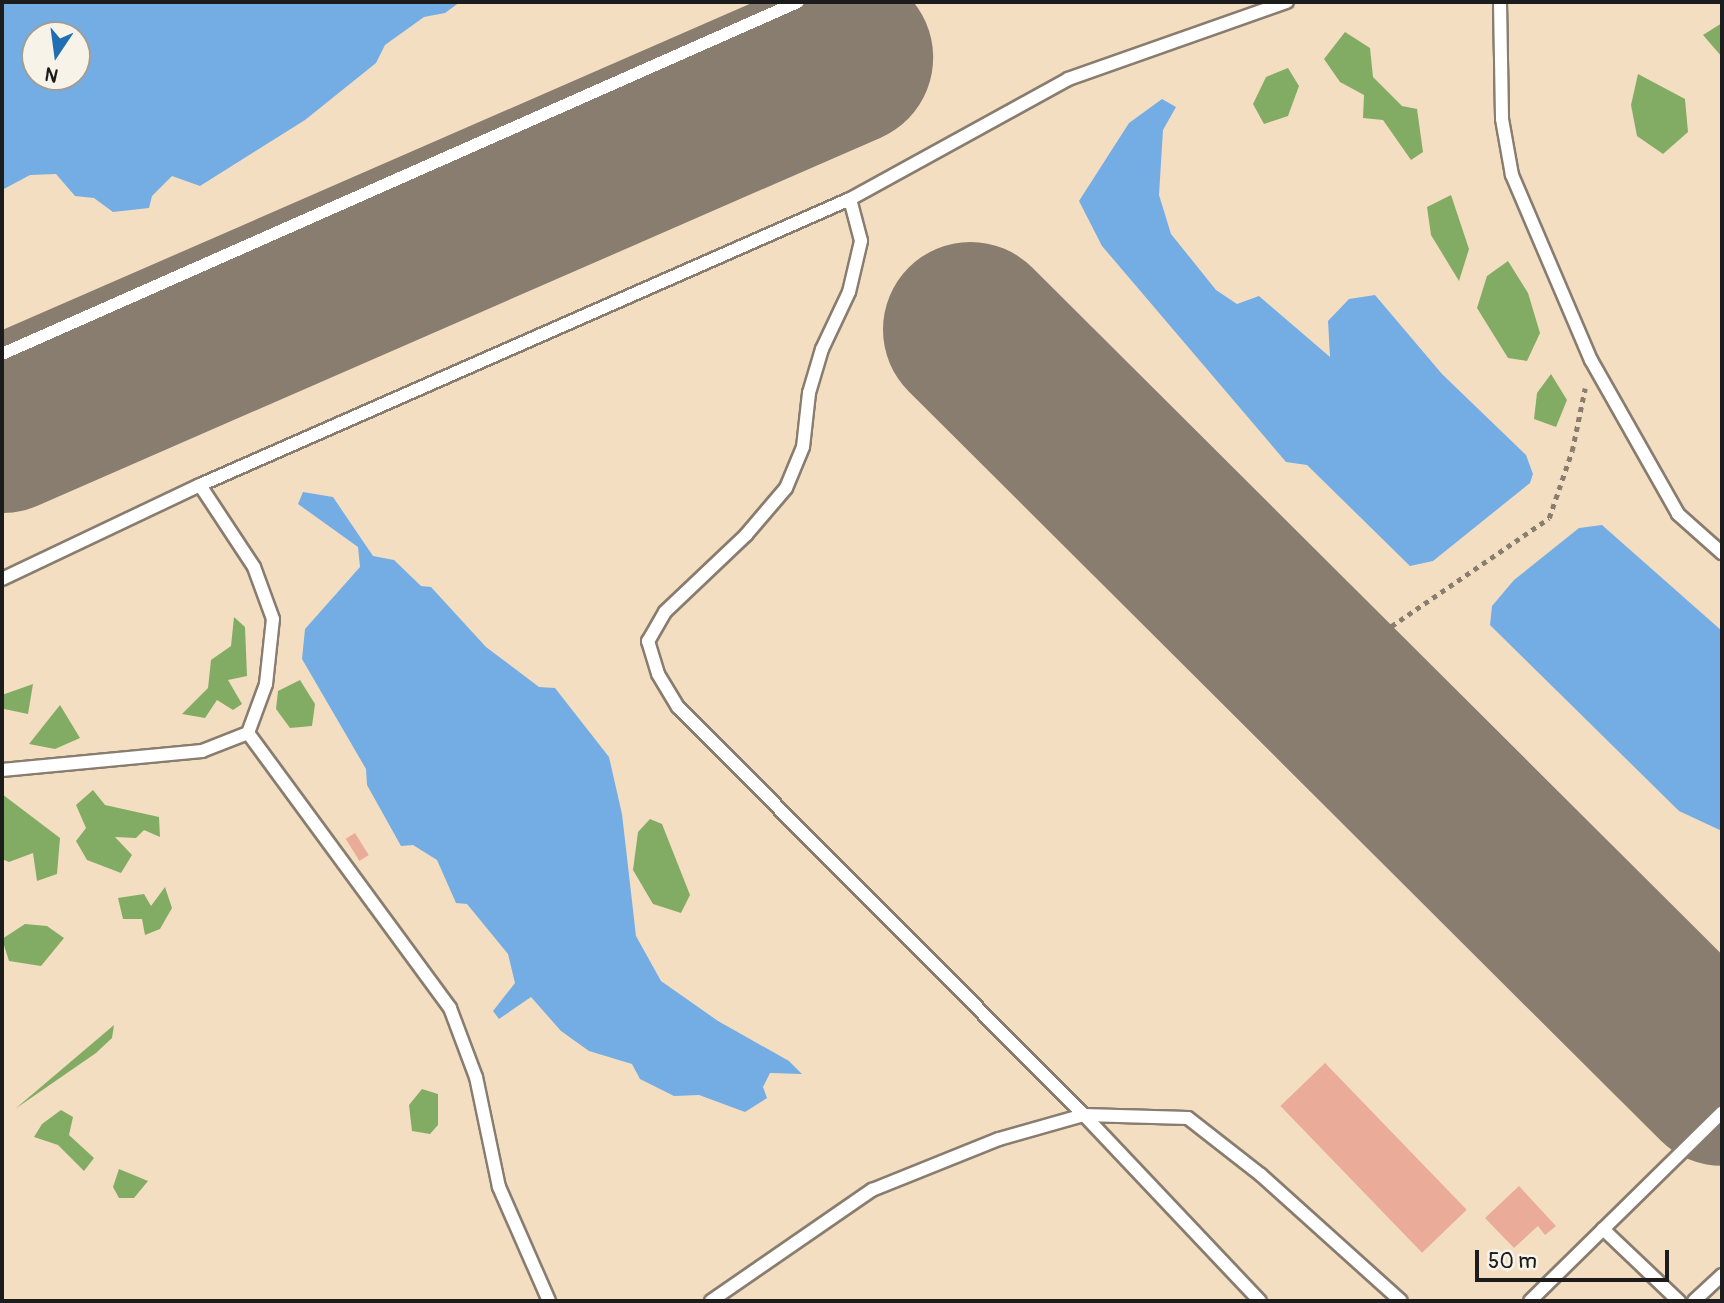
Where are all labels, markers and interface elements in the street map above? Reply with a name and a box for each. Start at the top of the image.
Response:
north arrow [21,21,91,91]
text: N [43,61,61,88]
scale bar [1479,1236,1673,1280]
text: 50 m [1488,1248,1537,1275]

